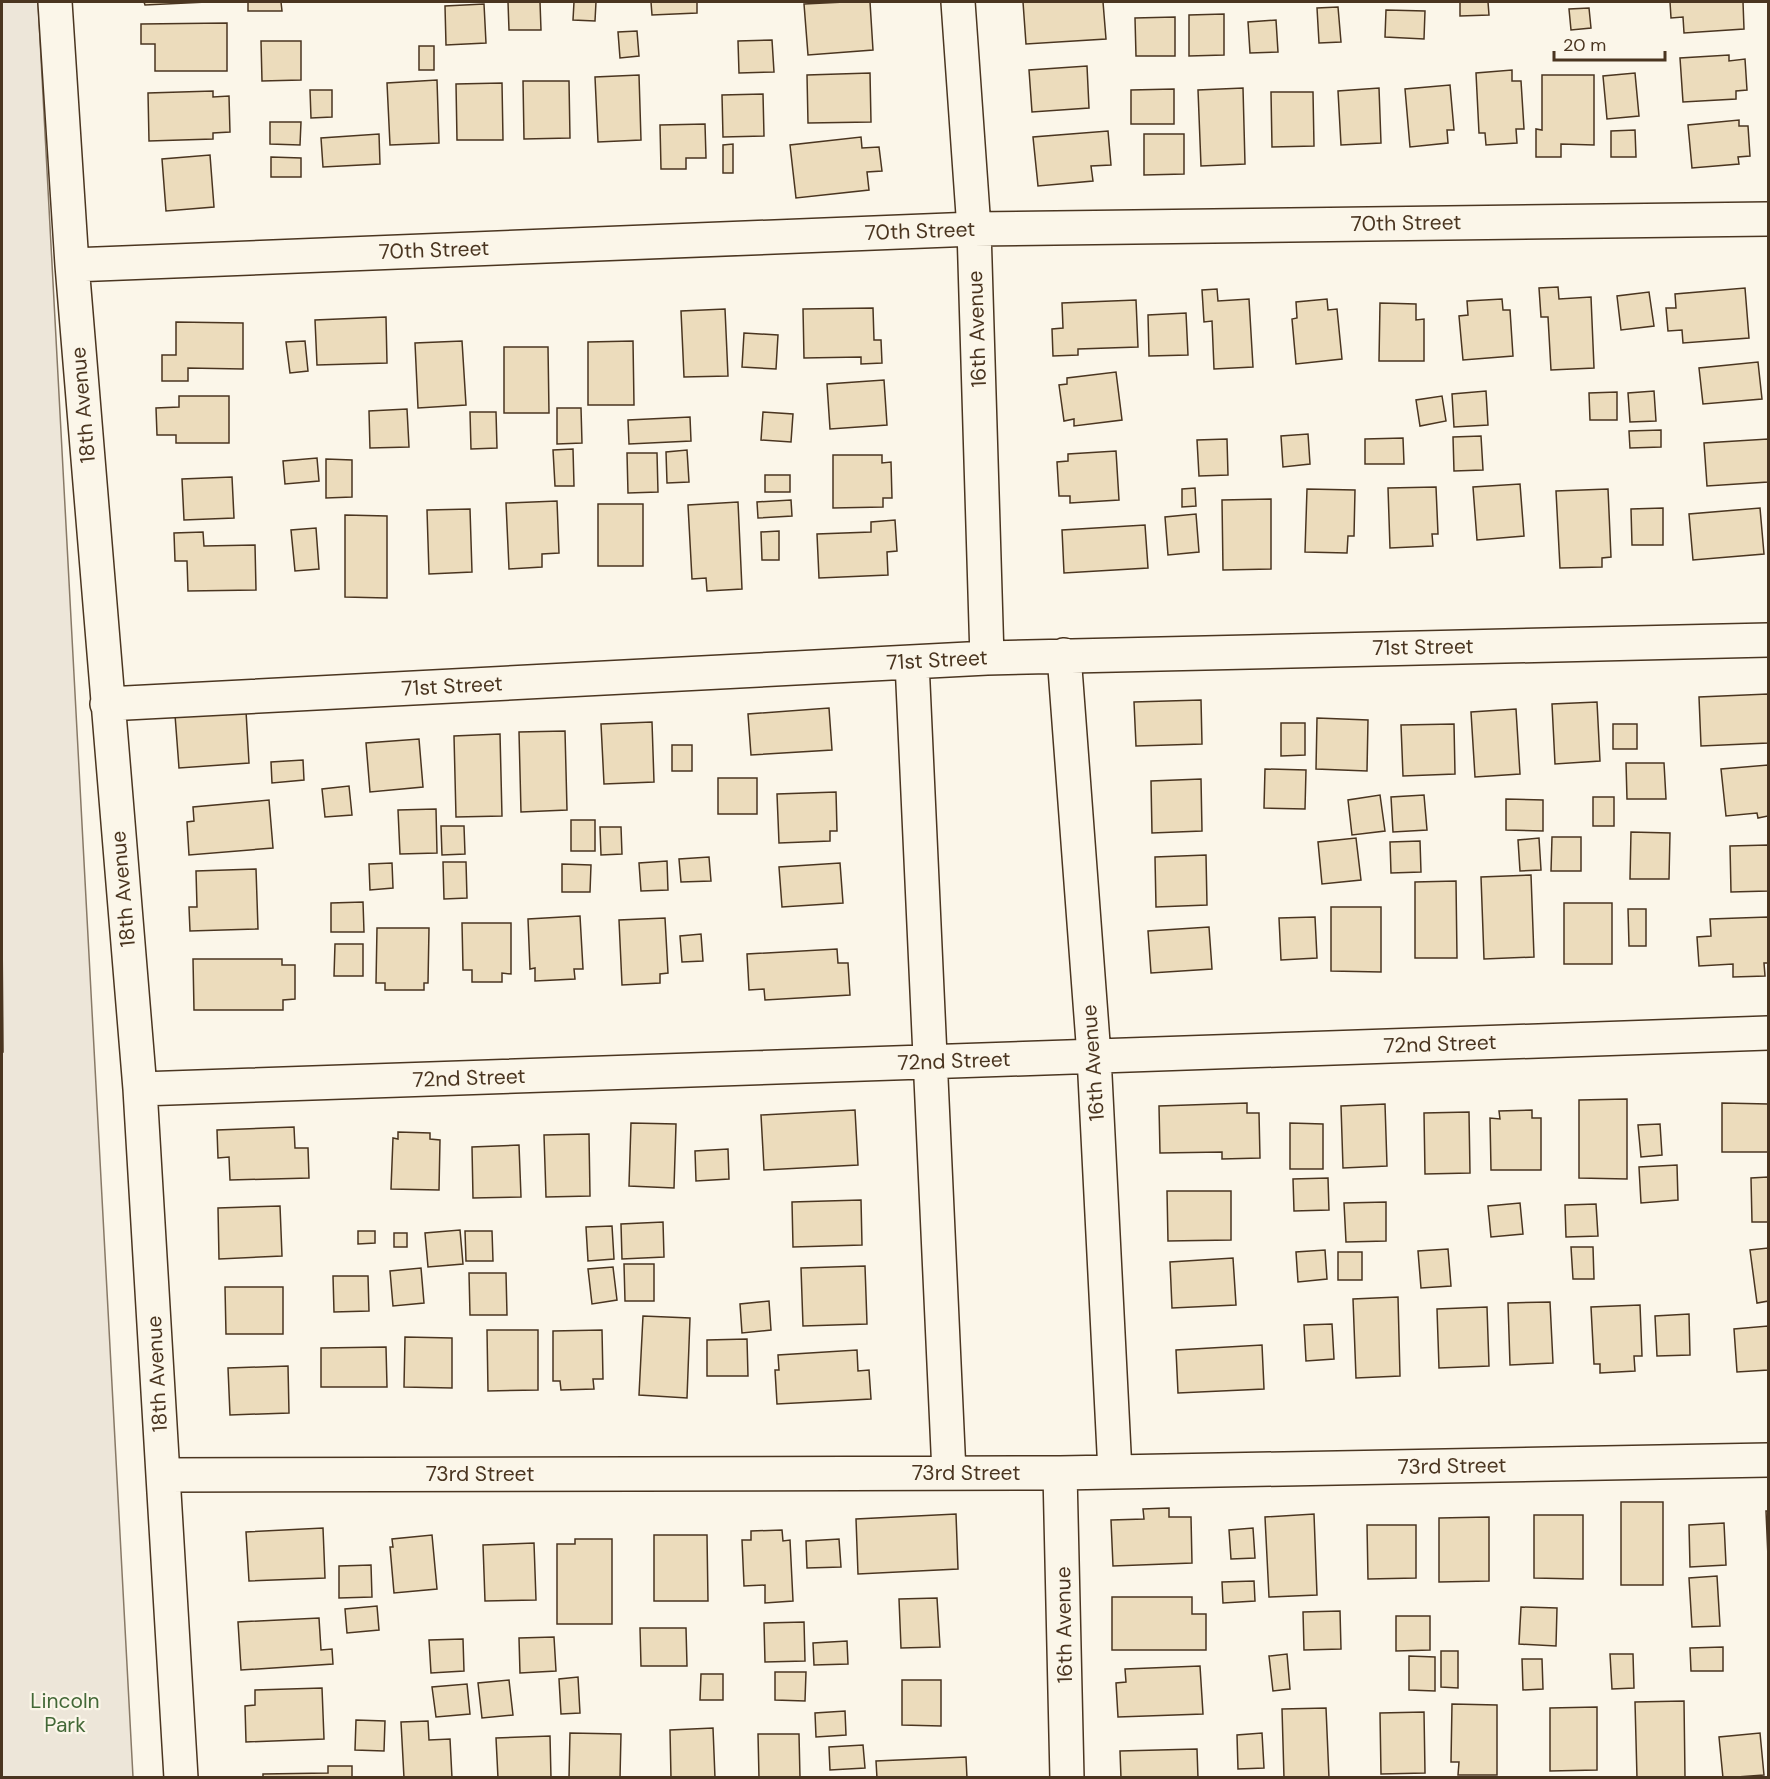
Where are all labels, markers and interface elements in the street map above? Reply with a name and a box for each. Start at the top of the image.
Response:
scale bar [1554,24,1665,62]
text: 20 m [1563,33,1606,57]
street label: 70th Street [1350,208,1462,238]
street label: 70th Street [864,215,976,247]
street label: 70th Street [378,234,490,266]
street label: 16th Avenue [961,270,993,388]
street label: 18th Avenue [64,346,102,464]
street label: 71st Street [1372,632,1474,662]
street label: 71st Street [886,643,988,677]
street label: 71st Street [401,669,503,703]
street label: 18th Avenue [104,830,142,948]
street label: 16th Avenue [1075,1004,1111,1122]
street label: 72nd Street [1383,1028,1497,1060]
street label: 72nd Street [897,1045,1011,1077]
street label: 72nd Street [412,1062,526,1094]
street label: 18th Avenue [140,1315,174,1433]
street label: 73rd Street [1397,1451,1507,1481]
street label: 73rd Street [912,1459,1020,1487]
street label: 73rd Street [426,1460,534,1488]
street label: 16th Avenue [1049,1566,1079,1684]
park label: Lincoln Park [30,1687,100,1739]

